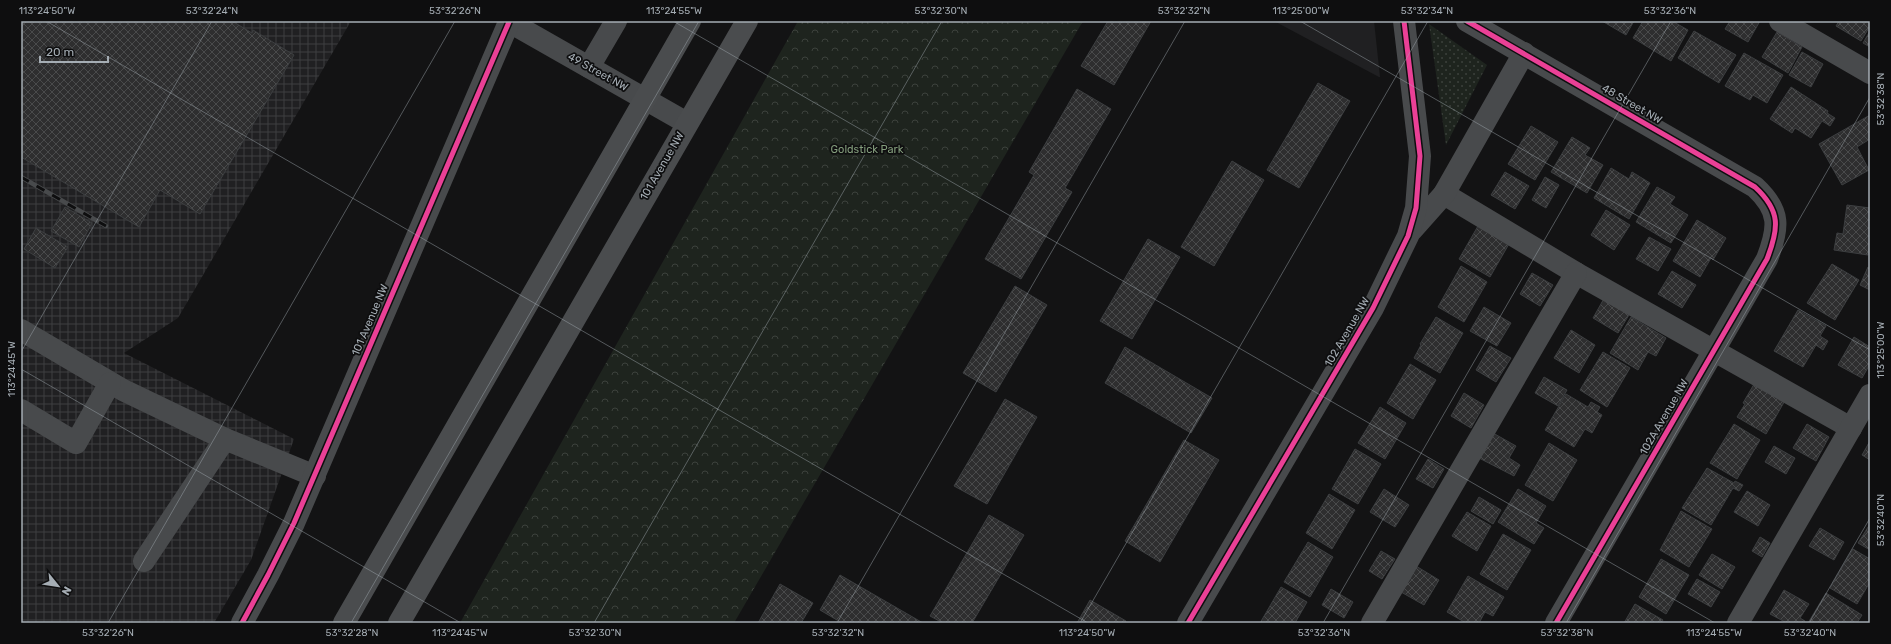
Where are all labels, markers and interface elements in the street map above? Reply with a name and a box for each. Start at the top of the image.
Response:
text: 113°24'50"W [19,5,75,17]
text: 53°32'24"N [186,5,238,17]
text: 53°32'26"N [429,5,481,17]
text: 113°24'55"W [646,5,702,17]
text: 53°32'30"N [915,5,968,17]
text: 53°32'32"N [1158,5,1210,17]
text: 113°25'00"W [1273,5,1329,17]
text: 53°32'34"N [1401,5,1453,17]
text: 53°32'36"N [1644,5,1696,17]
scale bar [40,38,108,64]
text: 20 m [46,45,74,59]
street label: 49 Street NW [566,50,631,94]
text: 53°32'38"N [1875,72,1887,125]
street label: 48 Street NW [1600,81,1665,127]
street label: 101 Avenue NW [637,129,687,202]
park label: Goldstick Park [831,143,904,156]
street label: 101 Avenue NW [349,282,391,358]
street label: 102 Avenue NW [1322,295,1372,369]
text: 113°25'00"W [1875,322,1887,378]
text: 113°24'45"W [6,341,18,397]
street label: 102A Avenue NW [1637,377,1691,457]
text: 53°32'40"N [1875,494,1887,546]
north arrow [38,566,78,606]
text: N [59,584,74,597]
text: 53°32'26"N [82,627,134,639]
text: 53°32'28"N [326,627,378,639]
text: 113°24'45"W [432,627,488,639]
text: 53°32'30"N [569,627,622,639]
text: 53°32'32"N [812,627,864,639]
text: 113°24'50"W [1059,627,1115,639]
text: 53°32'36"N [1298,627,1350,639]
text: 53°32'38"N [1541,627,1594,639]
text: 113°24'55"W [1686,627,1742,639]
text: 53°32'40"N [1784,627,1836,639]

